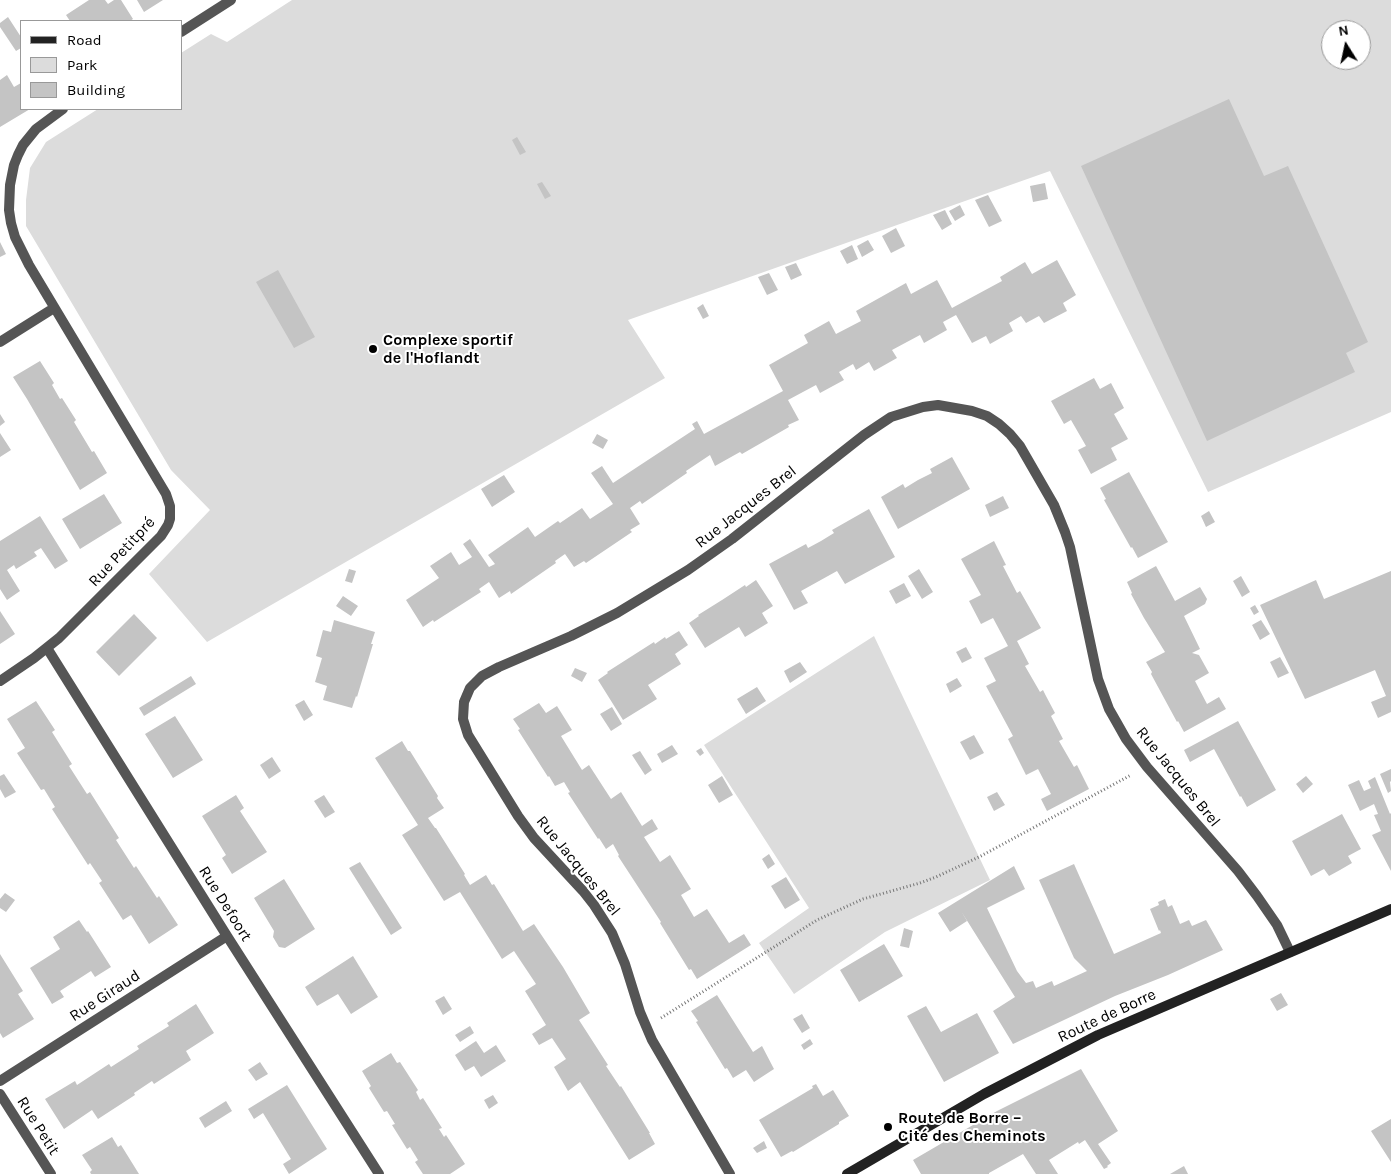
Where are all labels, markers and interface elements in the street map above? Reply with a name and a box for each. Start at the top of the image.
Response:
legend [20,20,182,110]
north arrow [1321,20,1371,70]
text: N [1337,21,1350,40]
text: Road [67,31,102,49]
text: Park [67,56,97,74]
text: Building [67,81,125,99]
place label: Complexe sportif de l'Hoflandt [383,330,513,368]
marker: Complexe sportif de l'Hoflandt [367,343,379,355]
street label: Rue Jacques Brel [692,462,800,552]
street label: Rue Petitpré [85,513,159,591]
street label: Rue Jacques Brel [1132,723,1224,831]
street label: Rue Jacques Brel [532,812,624,920]
street label: Rue Defoort [194,863,256,945]
street label: Rue Giraud [66,966,144,1026]
street label: Route de Borre [1055,985,1159,1047]
street label: Rue Petit [13,1093,63,1159]
place label: Route de Borre – Cité des Cheminots [898,1108,1046,1146]
marker: Route de Borre – Cité des Cheminots [882,1121,894,1133]

